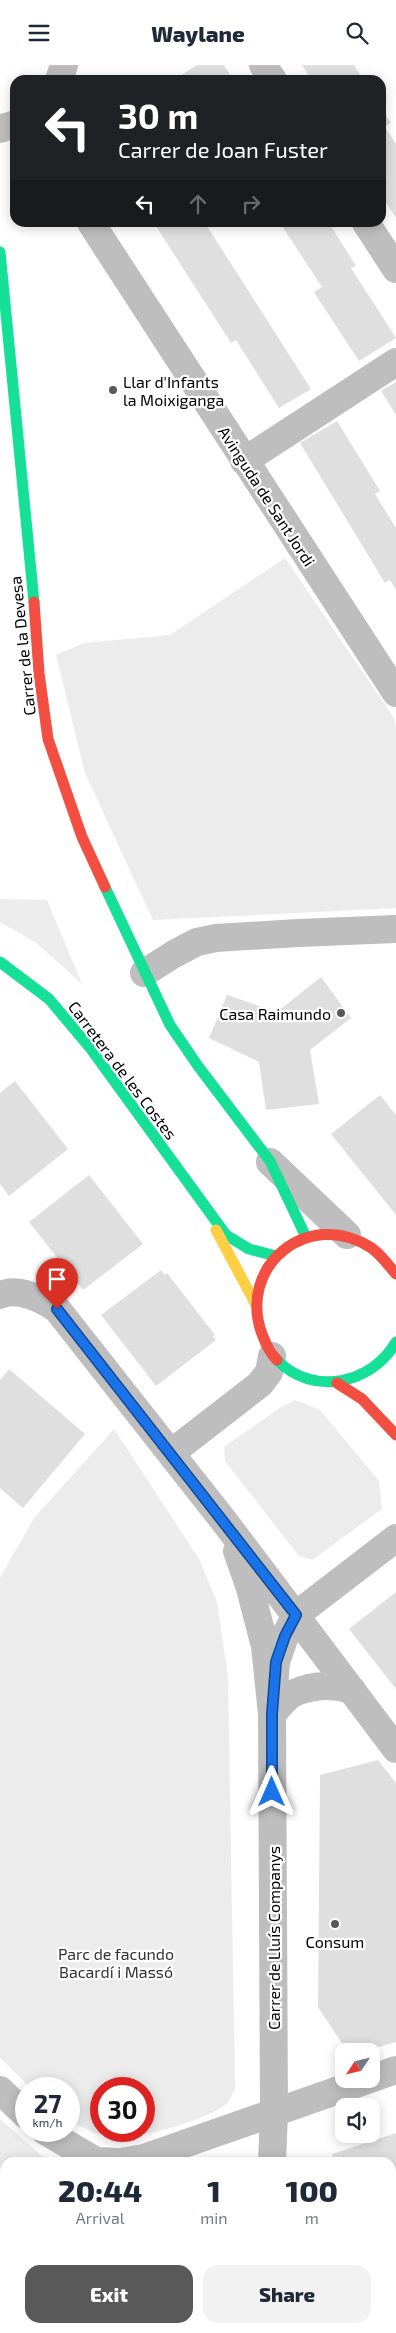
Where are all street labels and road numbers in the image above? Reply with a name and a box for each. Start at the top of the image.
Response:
street label: Avinguda de Sant Jordi [215,423,319,569]
street label: Carrer de la Devesa [5,575,39,717]
street label: Carretera de les Costes [65,997,181,1143]
street label: Carrer de Lluís Companys [264,1846,283,2030]

